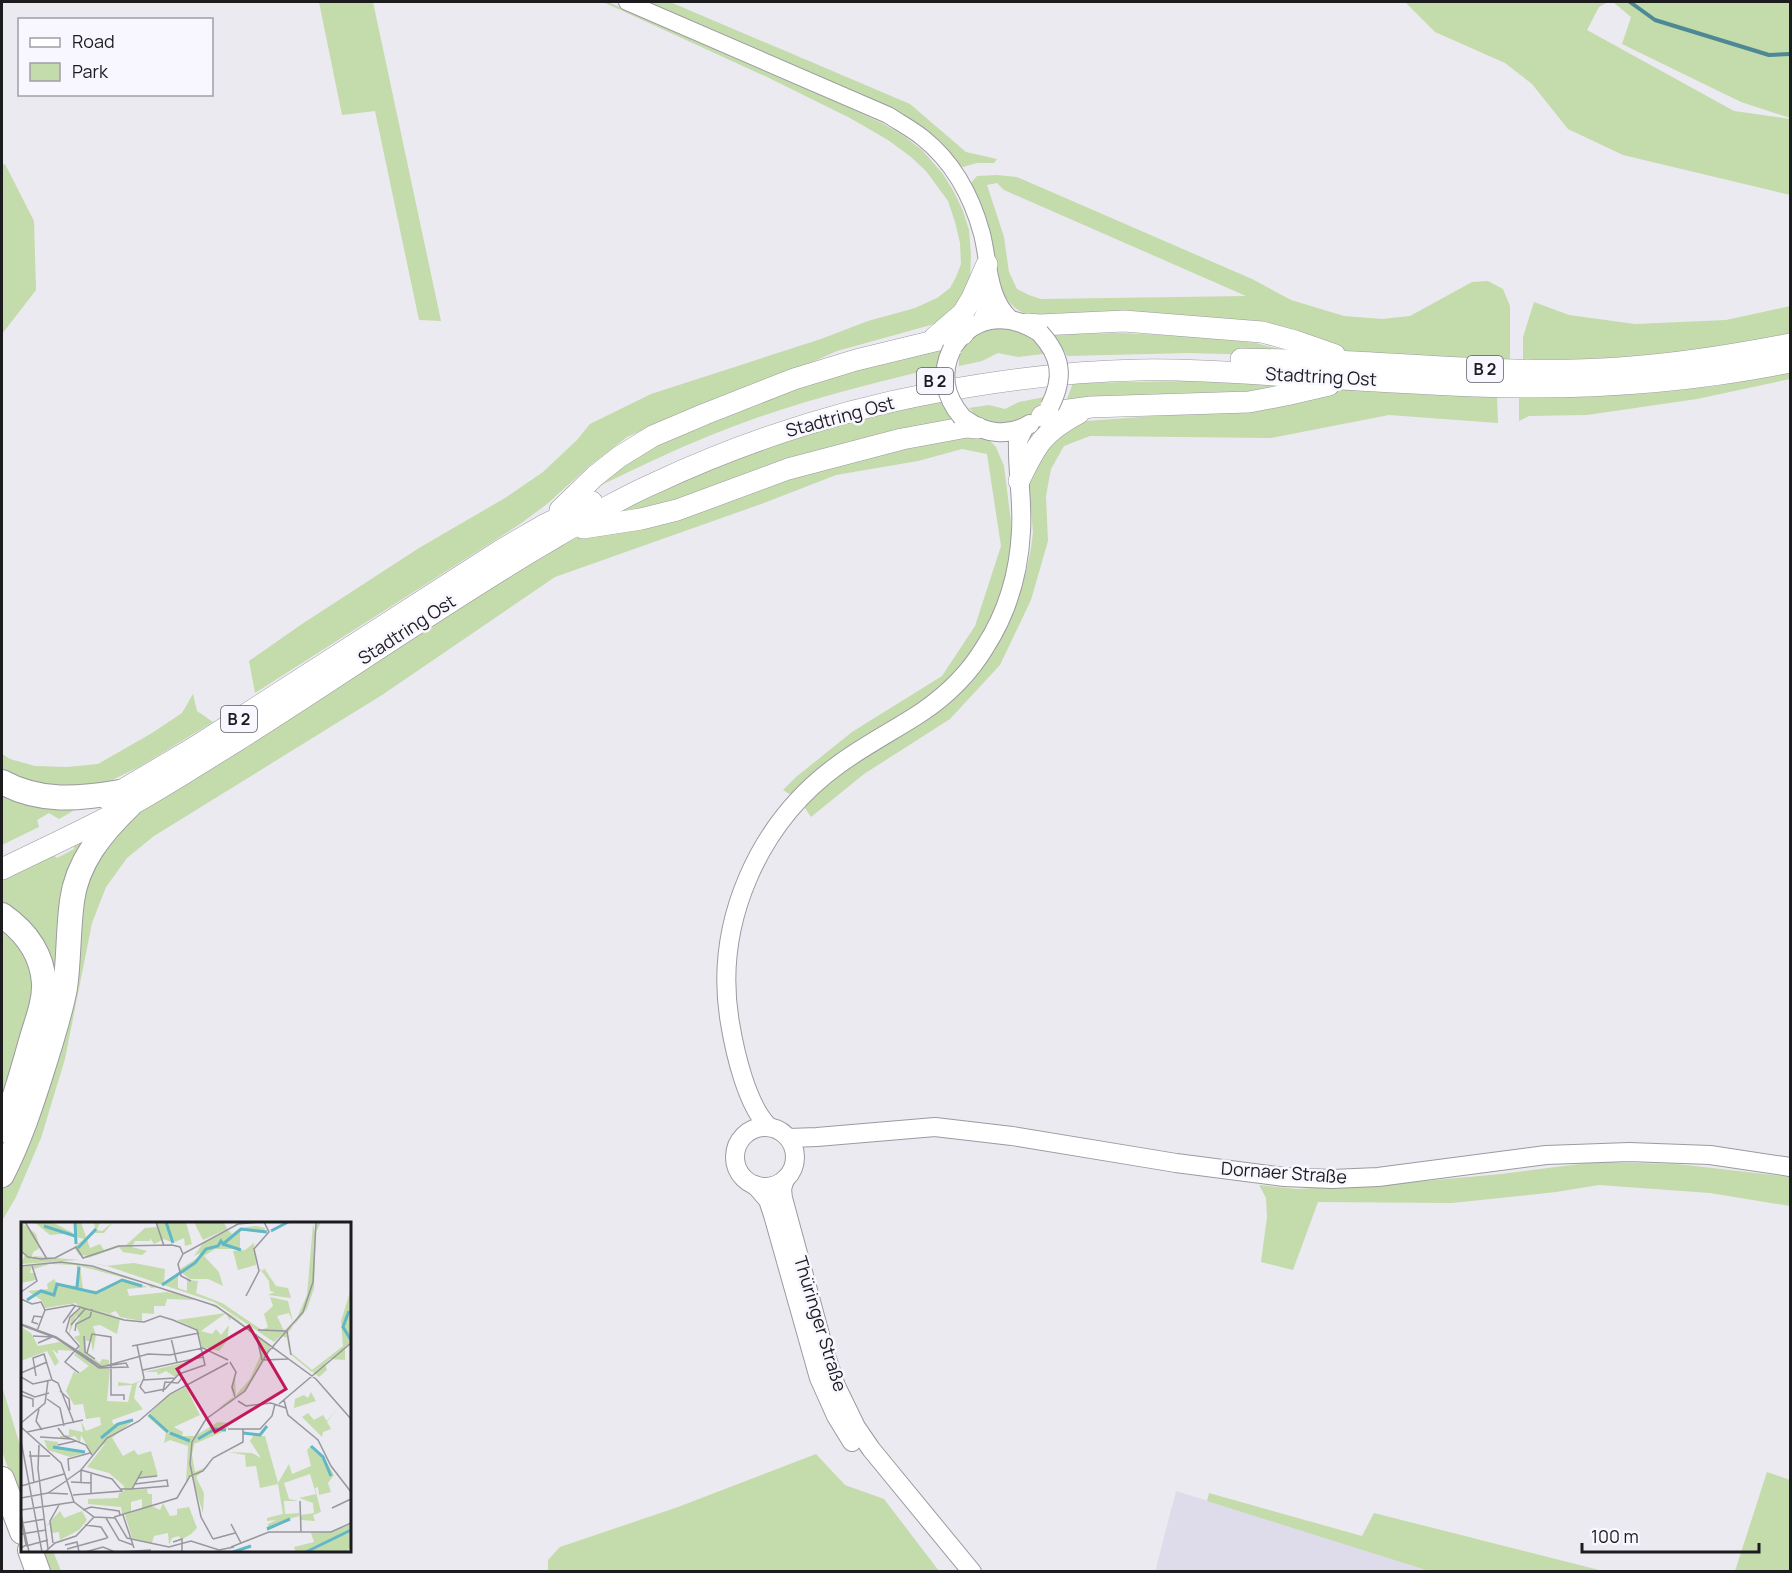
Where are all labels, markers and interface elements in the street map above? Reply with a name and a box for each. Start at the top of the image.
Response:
legend [18,18,213,96]
text: Road [72,29,115,53]
text: Park [72,59,109,83]
road number: B 2 [1467,356,1503,382]
street label: Stadtring Ost [1265,361,1377,391]
road number: B 2 [917,368,953,394]
street label: Stadtring Ost [783,390,897,442]
street label: Stadtring Ost [353,589,460,670]
road number: B 2 [221,706,257,732]
street label: Dornaer Straße [1220,1156,1348,1188]
inset map [21,1222,351,1552]
street label: Thüringer Straße [789,1253,853,1394]
scale bar [1582,1516,1759,1554]
text: 100 m [1591,1524,1639,1548]

